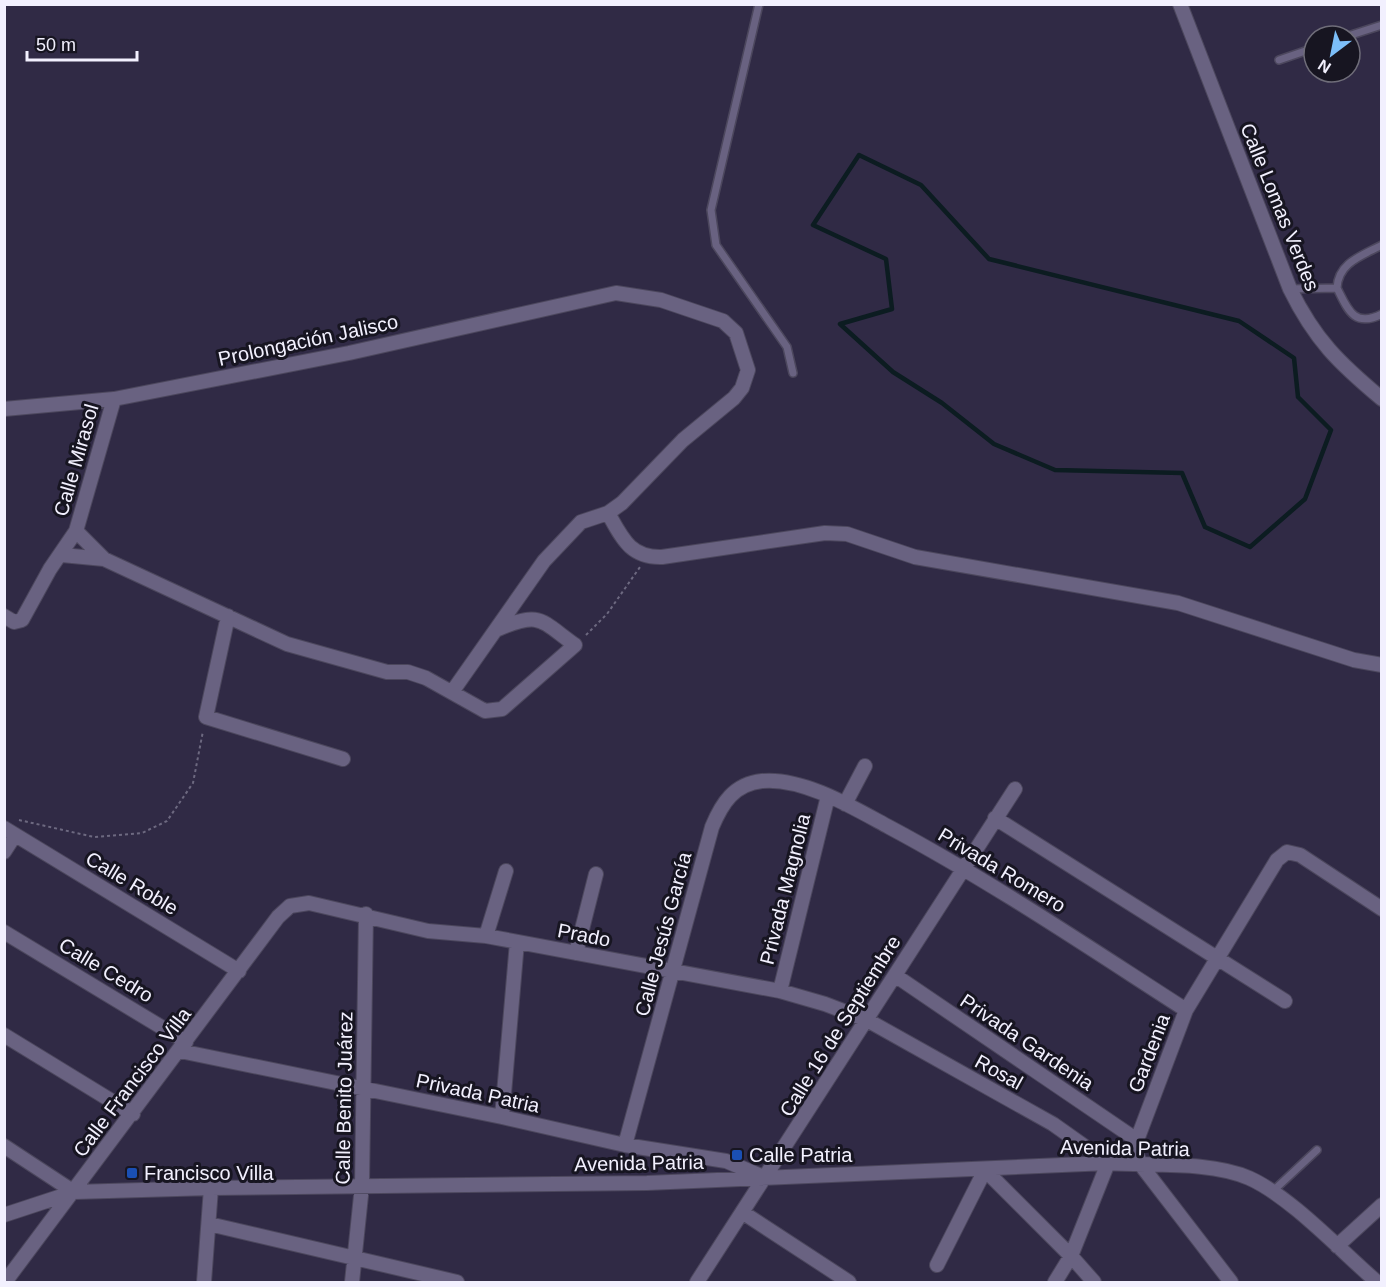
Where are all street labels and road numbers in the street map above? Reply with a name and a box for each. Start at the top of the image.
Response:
street label: Calle Lomas Verdes [1236,120,1324,294]
street label: Prolongación Jalisco [216,310,400,370]
street label: Calle Mirasol [49,401,103,519]
street label: Privada Magnolia [756,811,815,967]
street label: Privada Romero [934,823,1070,917]
street label: Calle Roble [82,847,182,919]
street label: Calle Jesús García [631,849,696,1018]
street label: Prado [556,919,612,951]
street label: Calle 16 de Septiembre [775,932,905,1120]
street label: Calle Cedro [55,933,157,1007]
street label: Privada Gardenia [956,989,1098,1095]
street label: Calle Francisco Villa [69,1002,196,1161]
street label: Gardenia [1124,1010,1174,1095]
street label: Calle Benito Juárez [331,1011,357,1185]
street label: Rosal [971,1050,1027,1094]
street label: Privada Patria [414,1069,543,1117]
street label: Avenida Patria [1060,1136,1191,1160]
street label: Avenida Patria [574,1151,705,1175]

